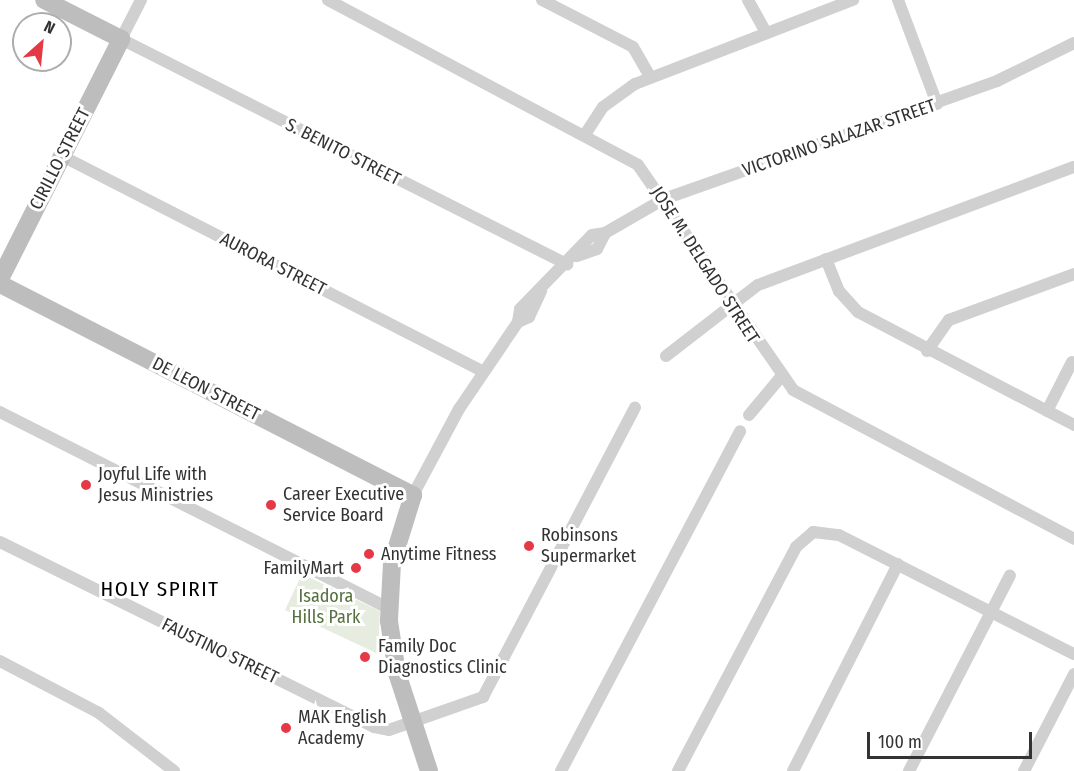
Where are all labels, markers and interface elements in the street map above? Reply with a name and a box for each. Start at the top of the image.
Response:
north arrow [12,12,72,72]
text: N [41,17,58,38]
street label: VICTORINO SALAZAR STREET [740,95,938,181]
street label: CIRILLO STREET [25,105,95,213]
street label: S. BENITO STREET [282,114,404,190]
street label: JOSE M. DELGADO STREET [646,183,764,347]
street label: AURORA STREET [216,228,330,300]
street label: DE LEON STREET [149,353,263,425]
place label: Joyful Life with Jesus Ministries [98,464,213,506]
marker: Joyful Life with Jesus Ministries [79,478,93,492]
place label: Career Executive Service Board [283,484,404,526]
marker: Career Executive Service Board [264,498,278,512]
place label: Robinsons Supermarket [541,525,636,568]
marker: Robinsons Supermarket [522,539,536,553]
place label: Anytime Fitness [381,543,497,565]
marker: Anytime Fitness [362,547,376,561]
place label: FamilyMart [264,557,344,579]
marker: FamilyMart [349,561,363,575]
district label: HOLY SPIRIT [101,576,219,602]
park label: Isadora Hills Park [292,586,360,628]
street label: FAUSTINO STREET [158,614,282,688]
place label: Family Doc Diagnostics Clinic [378,636,507,678]
marker: Family Doc Diagnostics Clinic [356,648,374,666]
place label: MAK English Academy [298,707,387,750]
scale bar [870,720,1035,758]
marker: MAK English Academy [279,721,293,735]
text: 100 m [878,731,922,753]

